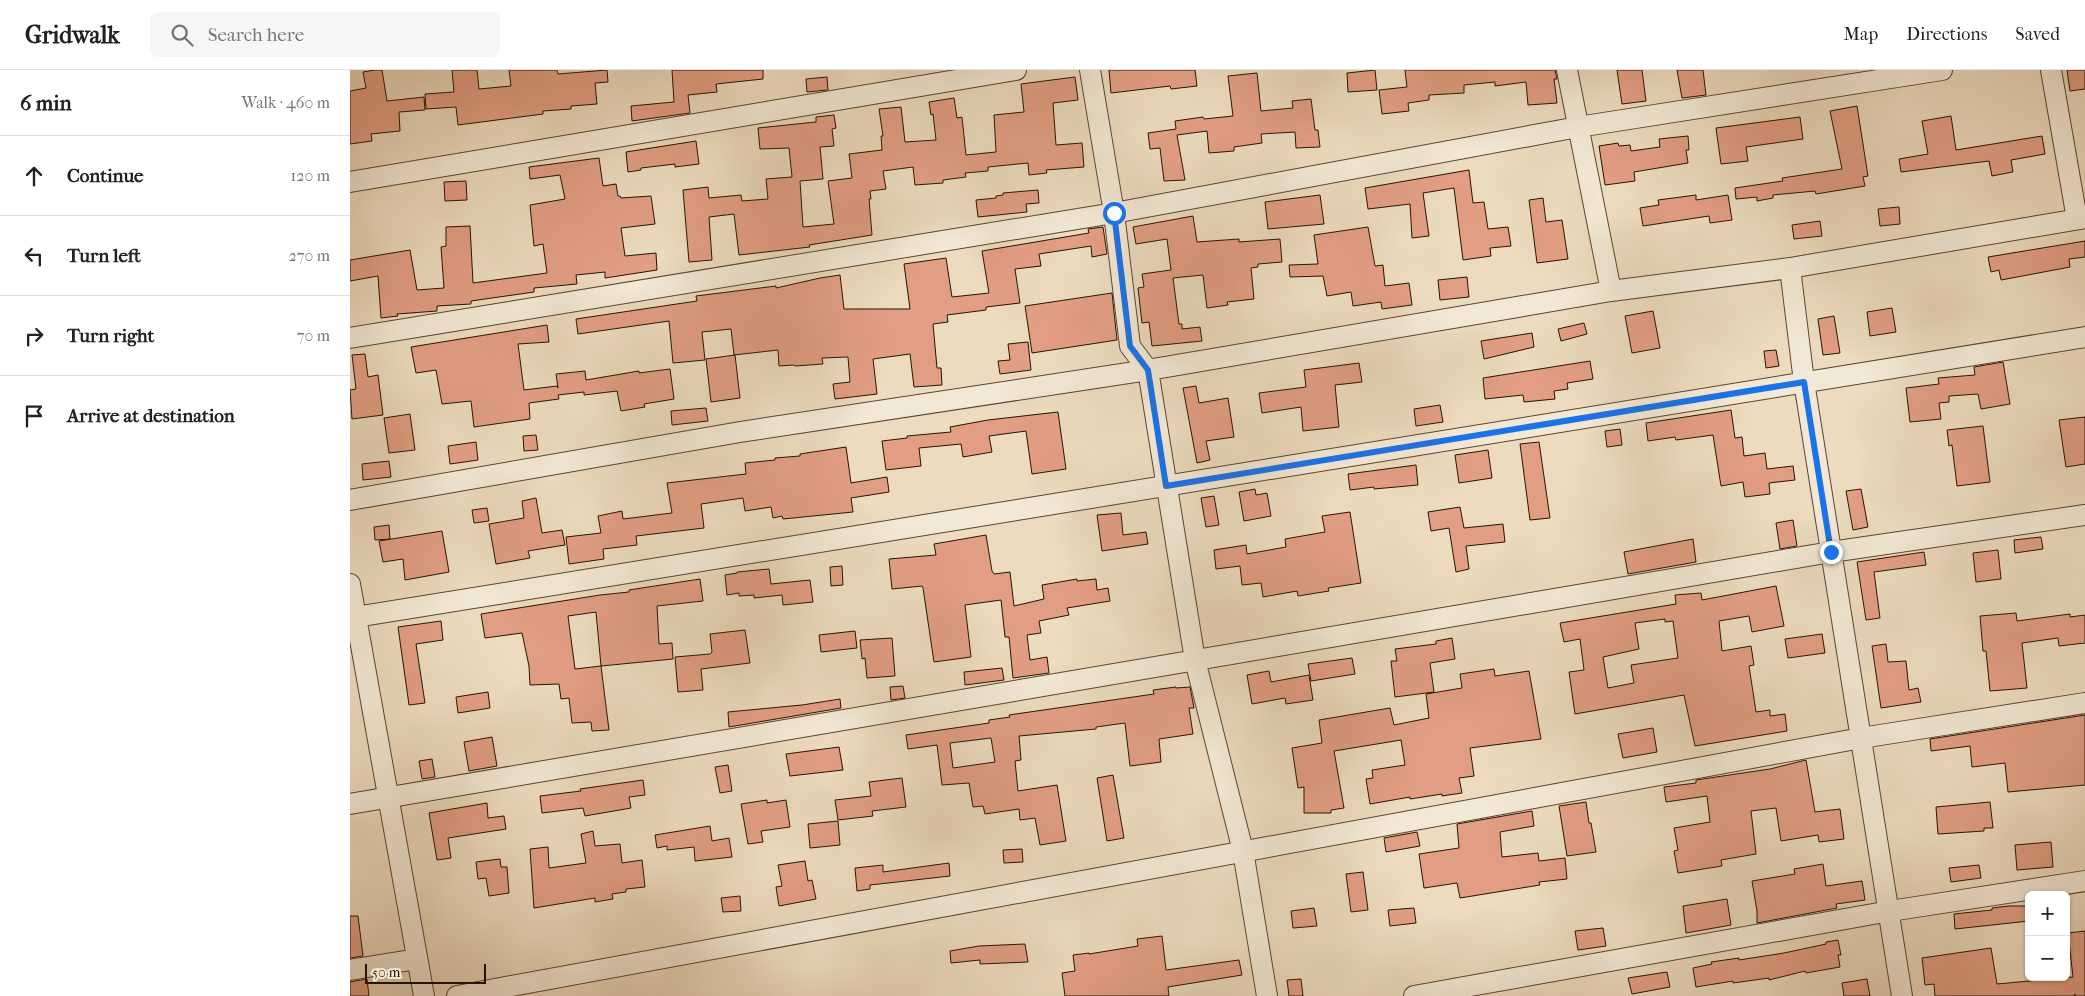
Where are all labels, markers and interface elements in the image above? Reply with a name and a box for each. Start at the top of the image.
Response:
search box [150,12,500,57]
text: Gridwalk [25,21,120,49]
icon: search [168,21,196,49]
text: Search here [208,24,304,46]
text: Map [1844,24,1878,45]
text: Directions [1906,24,1987,45]
text: Saved [2015,24,2060,45]
text: 6 min [20,91,72,115]
text: Walk · 460 m [242,93,330,112]
icon: ahead [20,162,48,190]
text: Continue [67,165,143,187]
text: 120 m [291,166,330,185]
route start [1103,202,1126,225]
icon: left [20,242,48,270]
text: Turn left [67,245,141,267]
text: 270 m [289,246,330,265]
icon: right [20,322,48,350]
text: Turn right [67,325,154,347]
text: 70 m [297,326,330,345]
icon: arrive [20,402,48,430]
text: Arrive at destination [67,405,235,427]
route end [1820,541,1843,564]
map controls [2025,891,2070,981]
button: + [2025,891,2070,936]
button: − [2025,936,2070,981]
scale bar [365,961,486,984]
text: 50 m [372,964,400,981]

